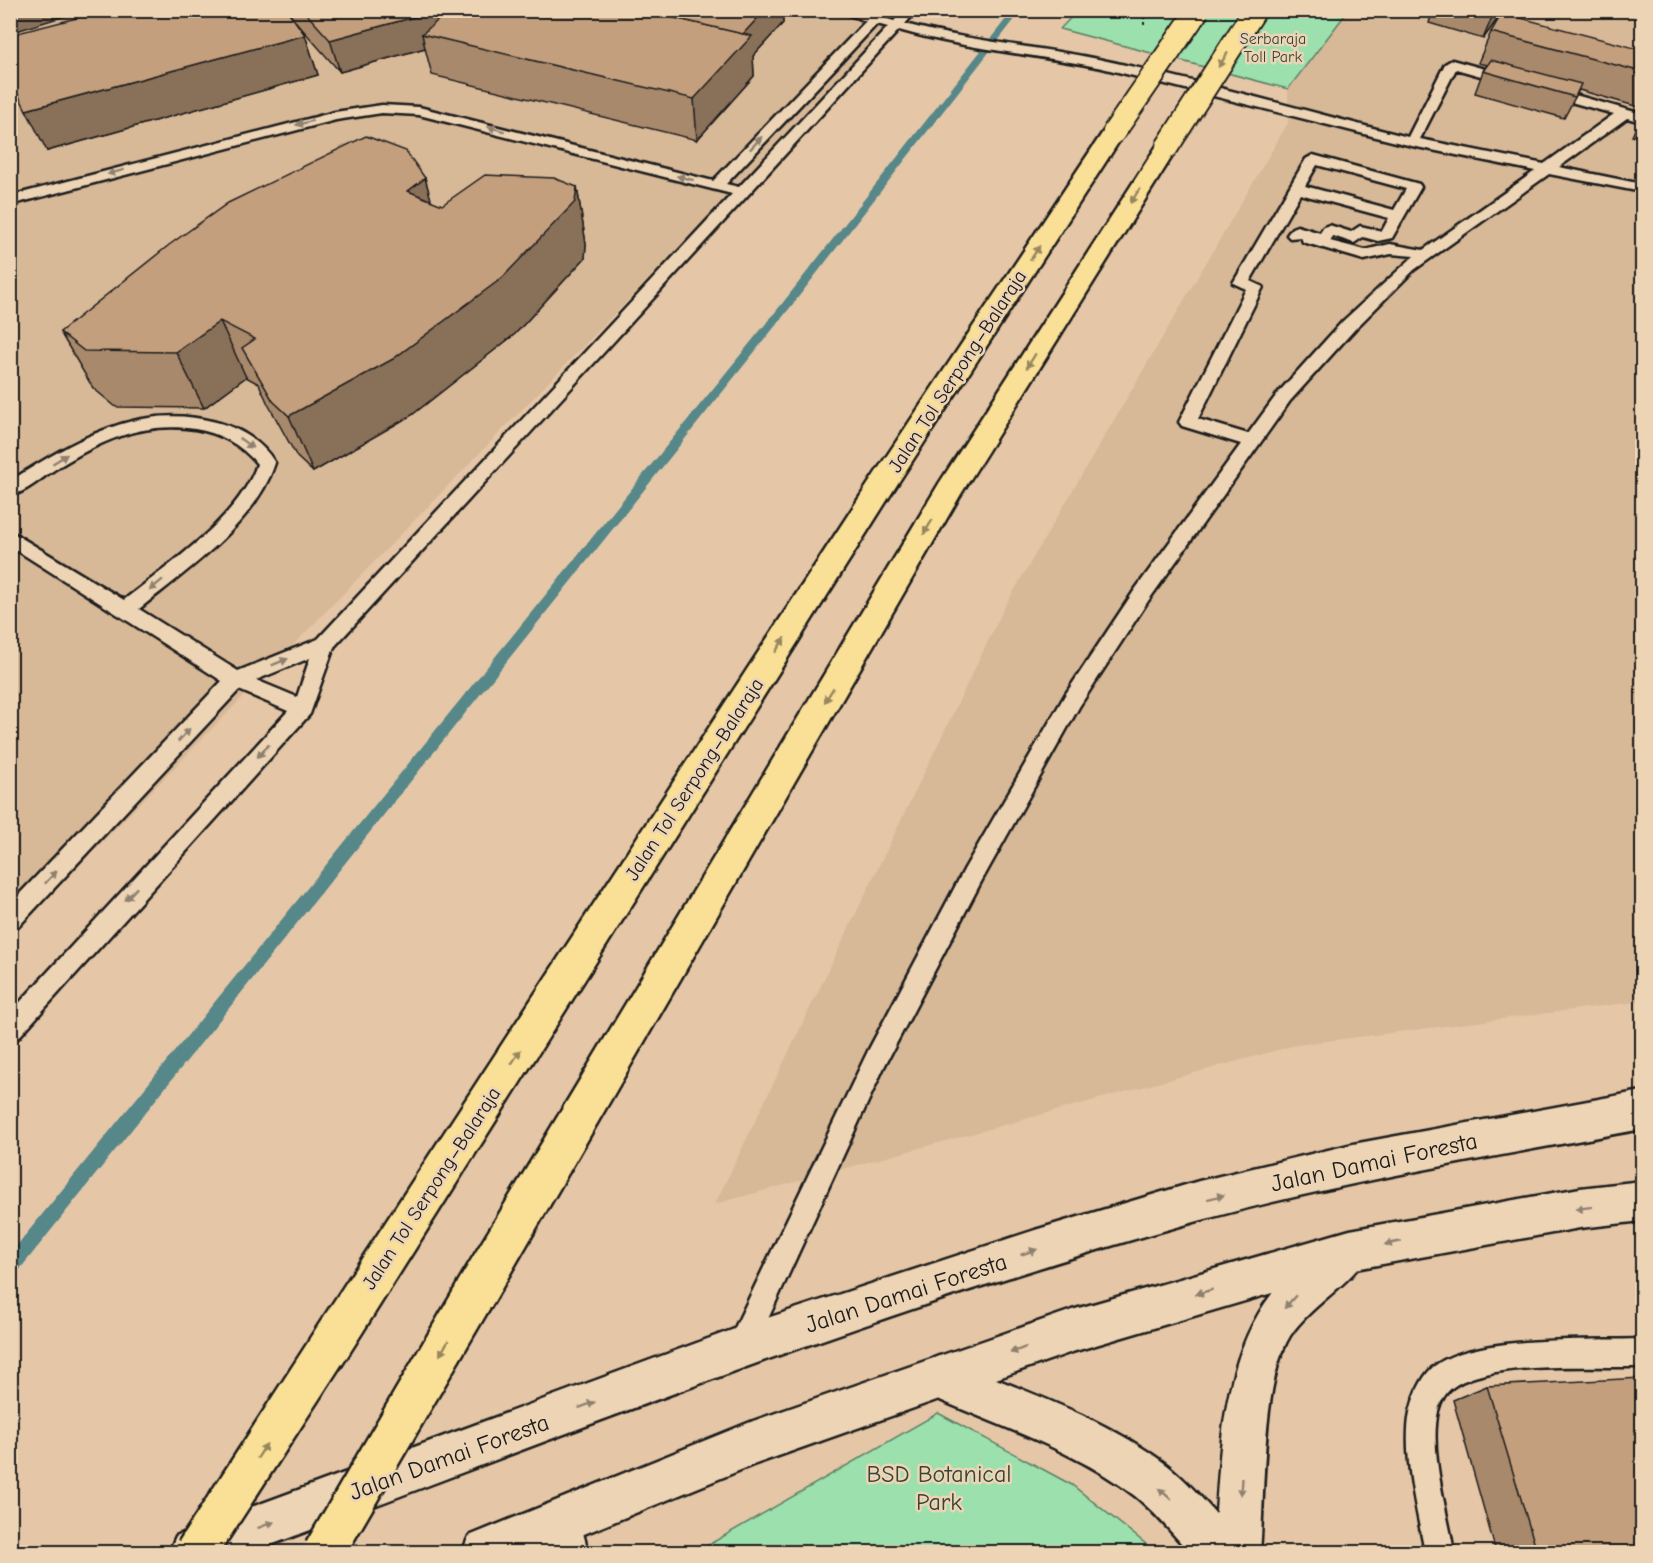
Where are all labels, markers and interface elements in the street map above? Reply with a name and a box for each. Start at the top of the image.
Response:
park label: Serbaraja Toll Park [1240,30,1306,66]
one-way arrow [1218,52,1229,68]
one-way arrow [295,119,314,129]
one-way arrow [487,124,505,134]
one-way arrow [749,136,762,151]
one-way arrow [107,168,125,178]
one-way arrow [675,172,694,182]
one-way arrow [1130,188,1141,204]
one-way arrow [1029,245,1040,261]
street label: Jalan Tol Serpong–Balaraja [883,266,1031,477]
one-way arrow [1026,353,1037,369]
one-way arrow [238,437,254,449]
one-way arrow [52,454,68,465]
one-way arrow [923,519,933,536]
one-way arrow [148,578,164,591]
one-way arrow [774,637,785,653]
one-way arrow [272,657,290,667]
street label: Jalan Tol Serpong–Balaraja [620,674,768,885]
one-way arrow [824,687,834,704]
one-way arrow [177,728,190,743]
one-way arrow [257,743,270,758]
one-way arrow [43,870,57,884]
one-way arrow [124,887,138,902]
one-way arrow [510,1048,521,1065]
street label: Jalan Tol Serpong–Balaraja [357,1083,505,1294]
street label: Jalan Damai Foresta [1268,1126,1480,1198]
one-way arrow [1207,1192,1226,1201]
one-way arrow [1575,1203,1594,1212]
one-way arrow [1383,1238,1402,1247]
street label: Jalan Damai Foresta [802,1247,1010,1339]
one-way arrow [1020,1247,1038,1256]
one-way arrow [1195,1288,1213,1297]
one-way arrow [1283,1295,1297,1310]
one-way arrow [439,1340,449,1357]
one-way arrow [1009,1346,1027,1356]
one-way arrow [578,1400,596,1410]
street label: Jalan Damai Foresta [345,1408,553,1506]
one-way arrow [257,1442,268,1459]
park label: BSD Botanical Park [866,1460,1012,1516]
one-way arrow [1236,1478,1245,1497]
one-way arrow [1158,1488,1173,1501]
one-way arrow [258,1519,276,1529]

